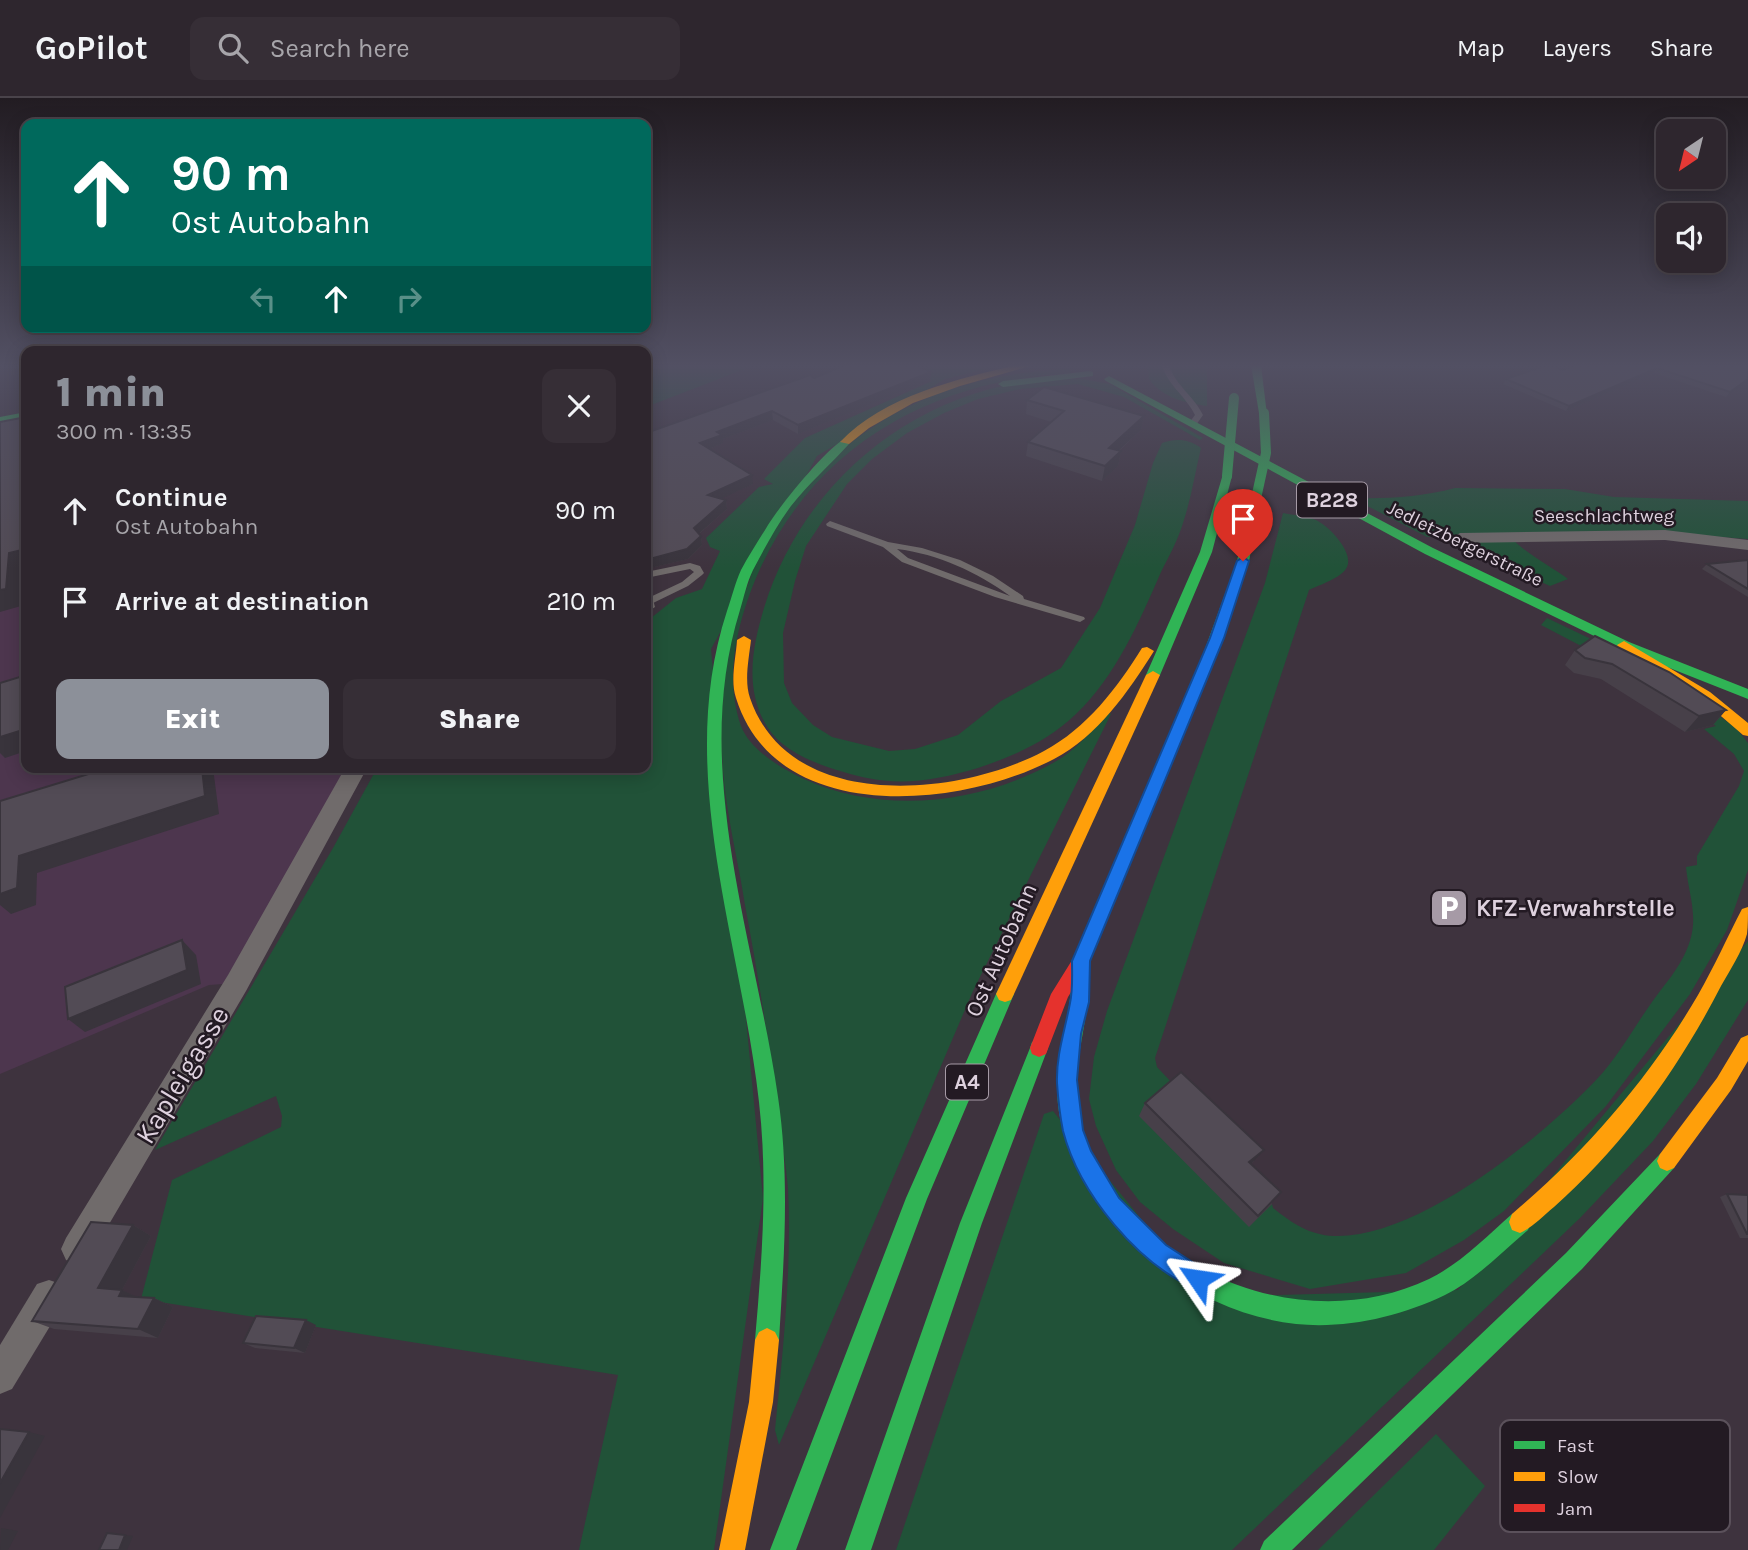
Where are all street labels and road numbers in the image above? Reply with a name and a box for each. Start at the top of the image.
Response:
road number: B228 [1297,482,1367,518]
street label: Jedletzbergerstraße [1383,497,1547,591]
street label: Seeschlachtweg [1534,505,1675,527]
street label: Ost Autobahn [959,879,1043,1021]
street label: Kapleigasse [128,1000,236,1150]
road number: A4 [946,1065,988,1100]

